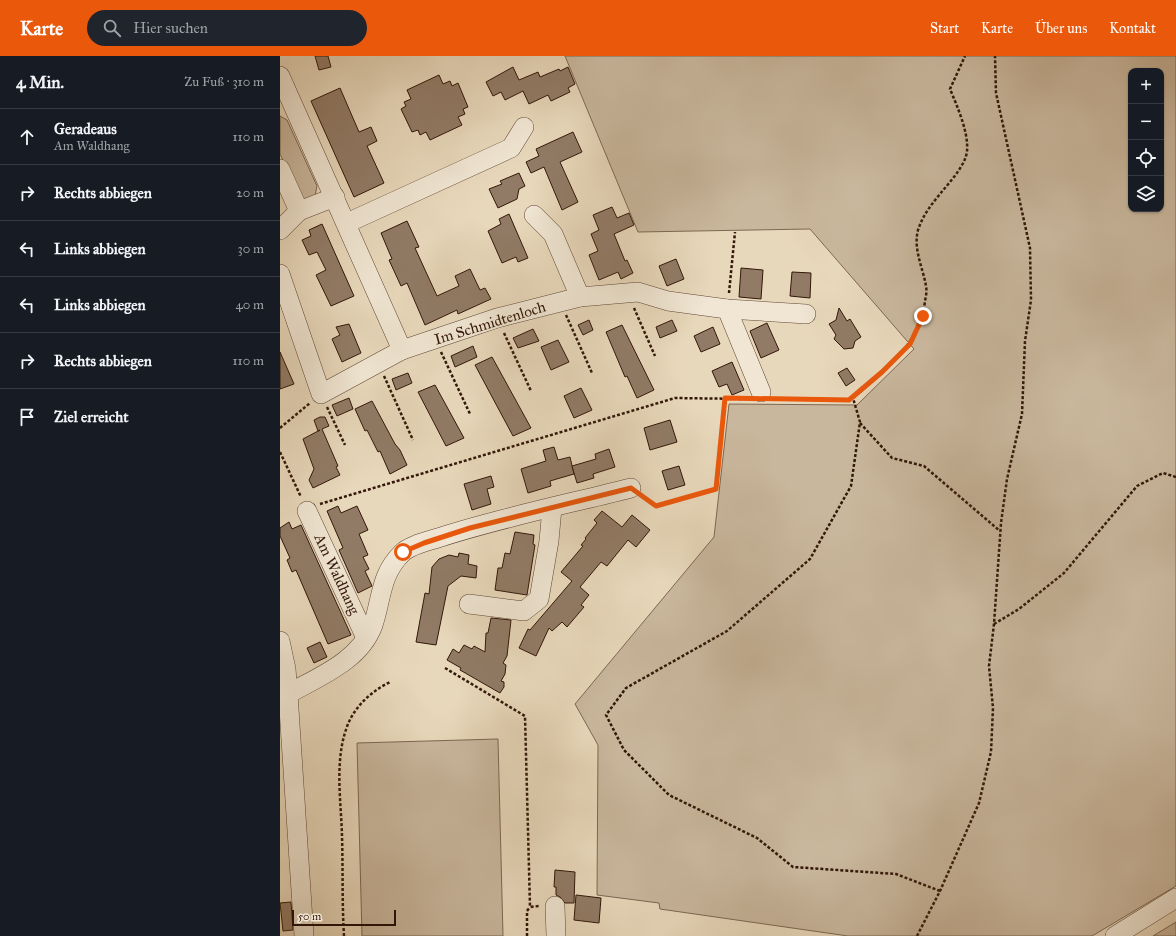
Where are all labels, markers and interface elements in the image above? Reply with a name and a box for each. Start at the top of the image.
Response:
search box [87,10,367,46]
text: Karte [20,17,63,40]
icon: search [101,17,123,39]
text: Hier suchen [133,19,208,37]
text: Start [930,20,959,37]
text: Karte [981,20,1013,37]
text: Über uns [1035,20,1087,37]
text: Kontakt [1109,20,1156,37]
map controls [1128,68,1164,212]
button: + [1128,68,1164,104]
text: 4 Min. [16,72,64,93]
text: Zu Fuß · 310 m [184,74,264,90]
button: − [1128,104,1164,140]
text: Geradeaus [54,120,117,138]
icon: ahead [16,126,38,148]
text: 110 m [232,129,264,145]
text: Am Waldhang [54,138,130,154]
button: locate [1128,140,1164,176]
button: layers [1128,176,1164,212]
icon: right [16,182,38,204]
text: Rechts abbiegen [54,184,152,202]
text: 20 m [236,185,264,201]
icon: left [16,238,38,260]
text: Links abbiegen [54,240,146,258]
text: 30 m [238,241,264,257]
icon: left [16,294,38,316]
text: Links abbiegen [54,296,146,314]
text: 40 m [235,297,264,313]
street label: Im Schmidtenloch [432,297,549,349]
route end [914,307,932,325]
icon: right [16,350,38,372]
text: Rechts abbiegen [54,352,152,370]
text: 110 m [232,353,264,369]
icon: arrive [16,406,38,428]
text: Ziel erreicht [54,408,129,426]
street label: Am Waldhang [310,530,364,618]
route start [394,543,412,561]
scale bar [292,908,396,927]
text: 50 m [298,910,321,923]

